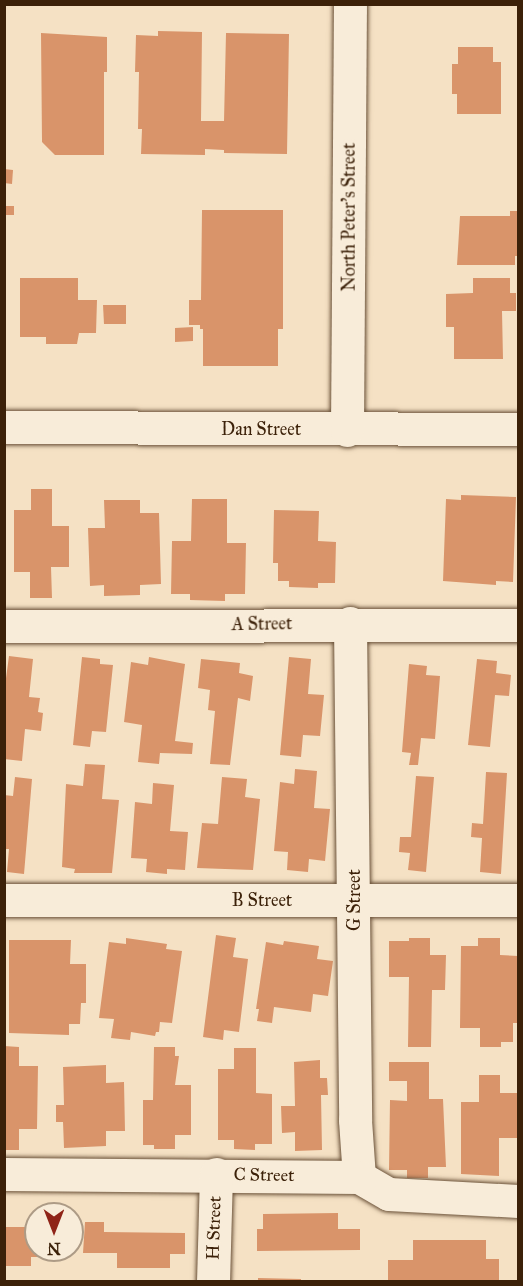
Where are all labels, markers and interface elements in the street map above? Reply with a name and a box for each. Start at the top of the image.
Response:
street label: North Peter's Street [338,143,360,291]
street label: Dan Street [221,418,301,440]
street label: A Street [231,613,293,635]
street label: G Street [343,869,365,931]
street label: B Street [232,889,292,911]
street label: C Street [233,1164,295,1186]
street label: H Street [202,1196,226,1260]
north arrow [24,1202,84,1262]
text: N [47,1239,61,1258]

